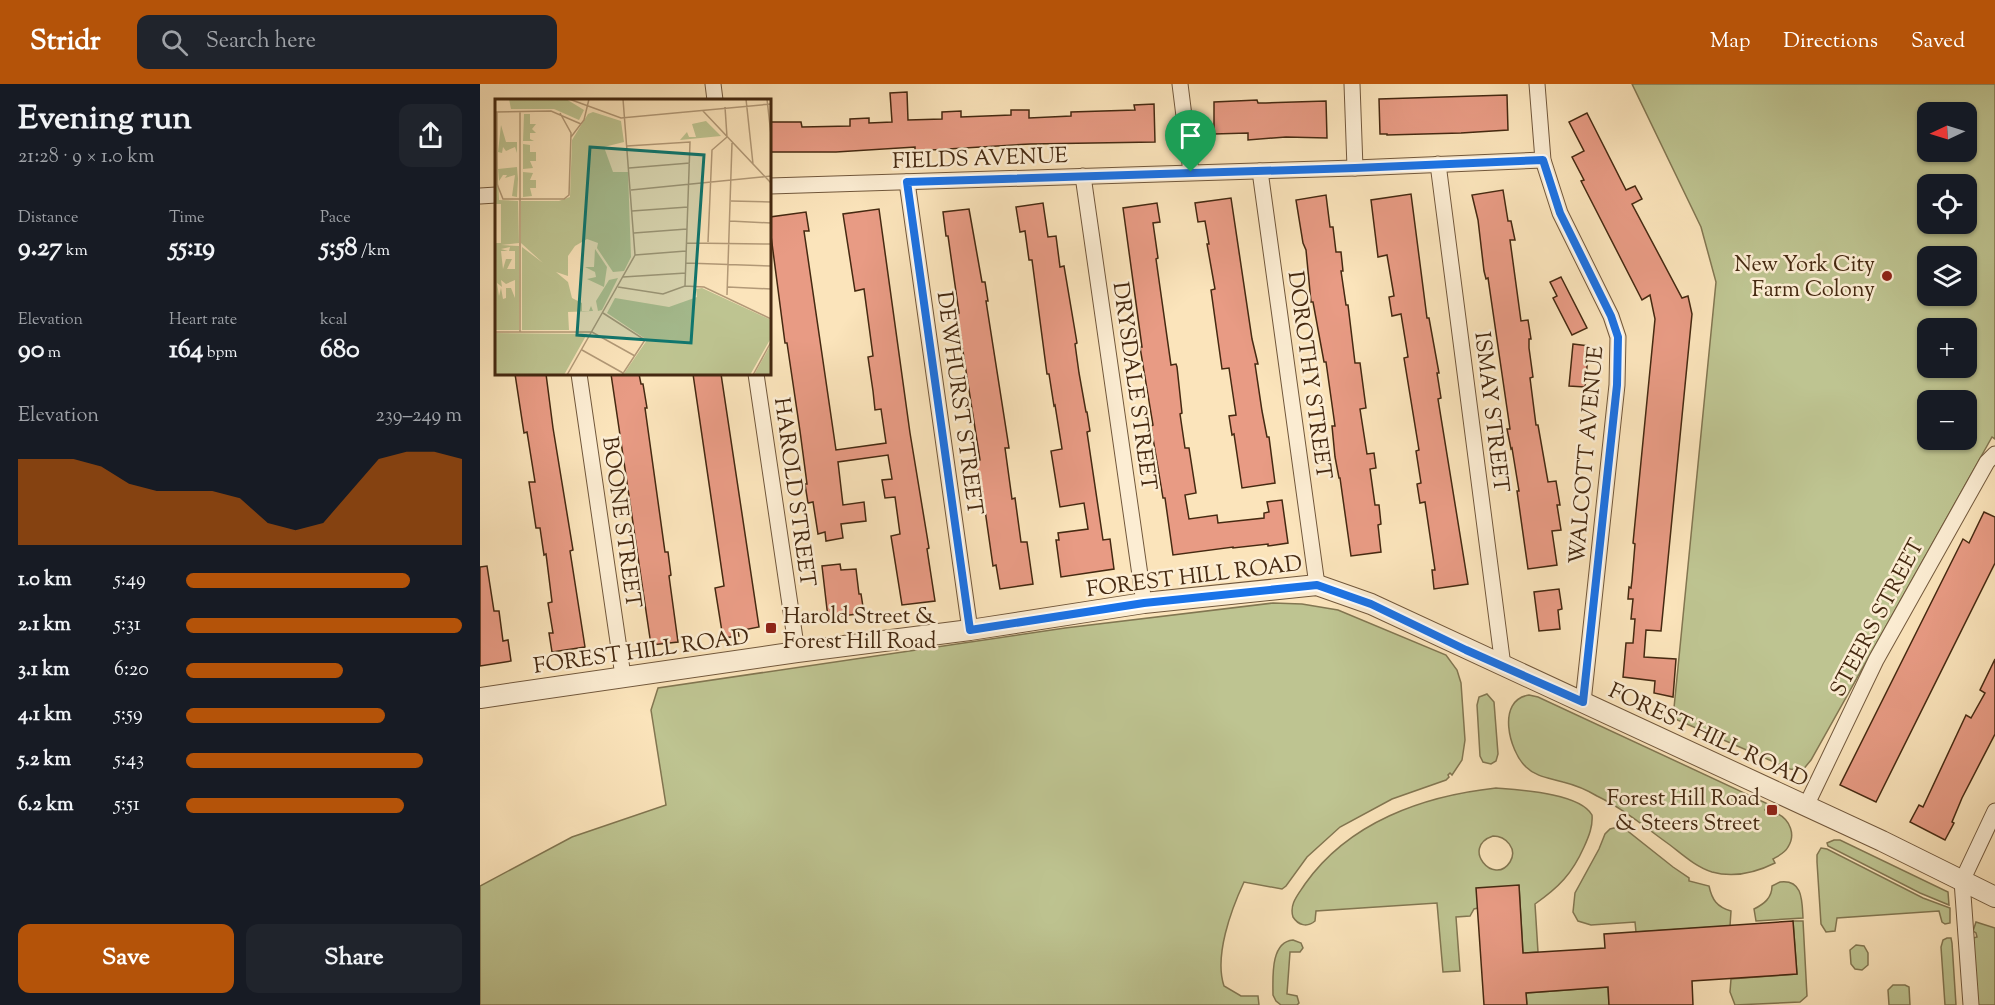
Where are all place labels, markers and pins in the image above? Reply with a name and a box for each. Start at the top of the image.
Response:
pin [1165,110,1216,172]
place label: New York City Farm Colony [1734,250,1875,307]
marker: New York City Farm Colony [1880,269,1894,283]
place label: Harold Street & Forest Hill Road [783,602,936,659]
marker: Harold Street & Forest Hill Road [764,621,778,635]
place label: Forest Hill Road & Steers Street [1607,784,1760,841]
marker: Forest Hill Road & Steers Street [1765,803,1779,817]

